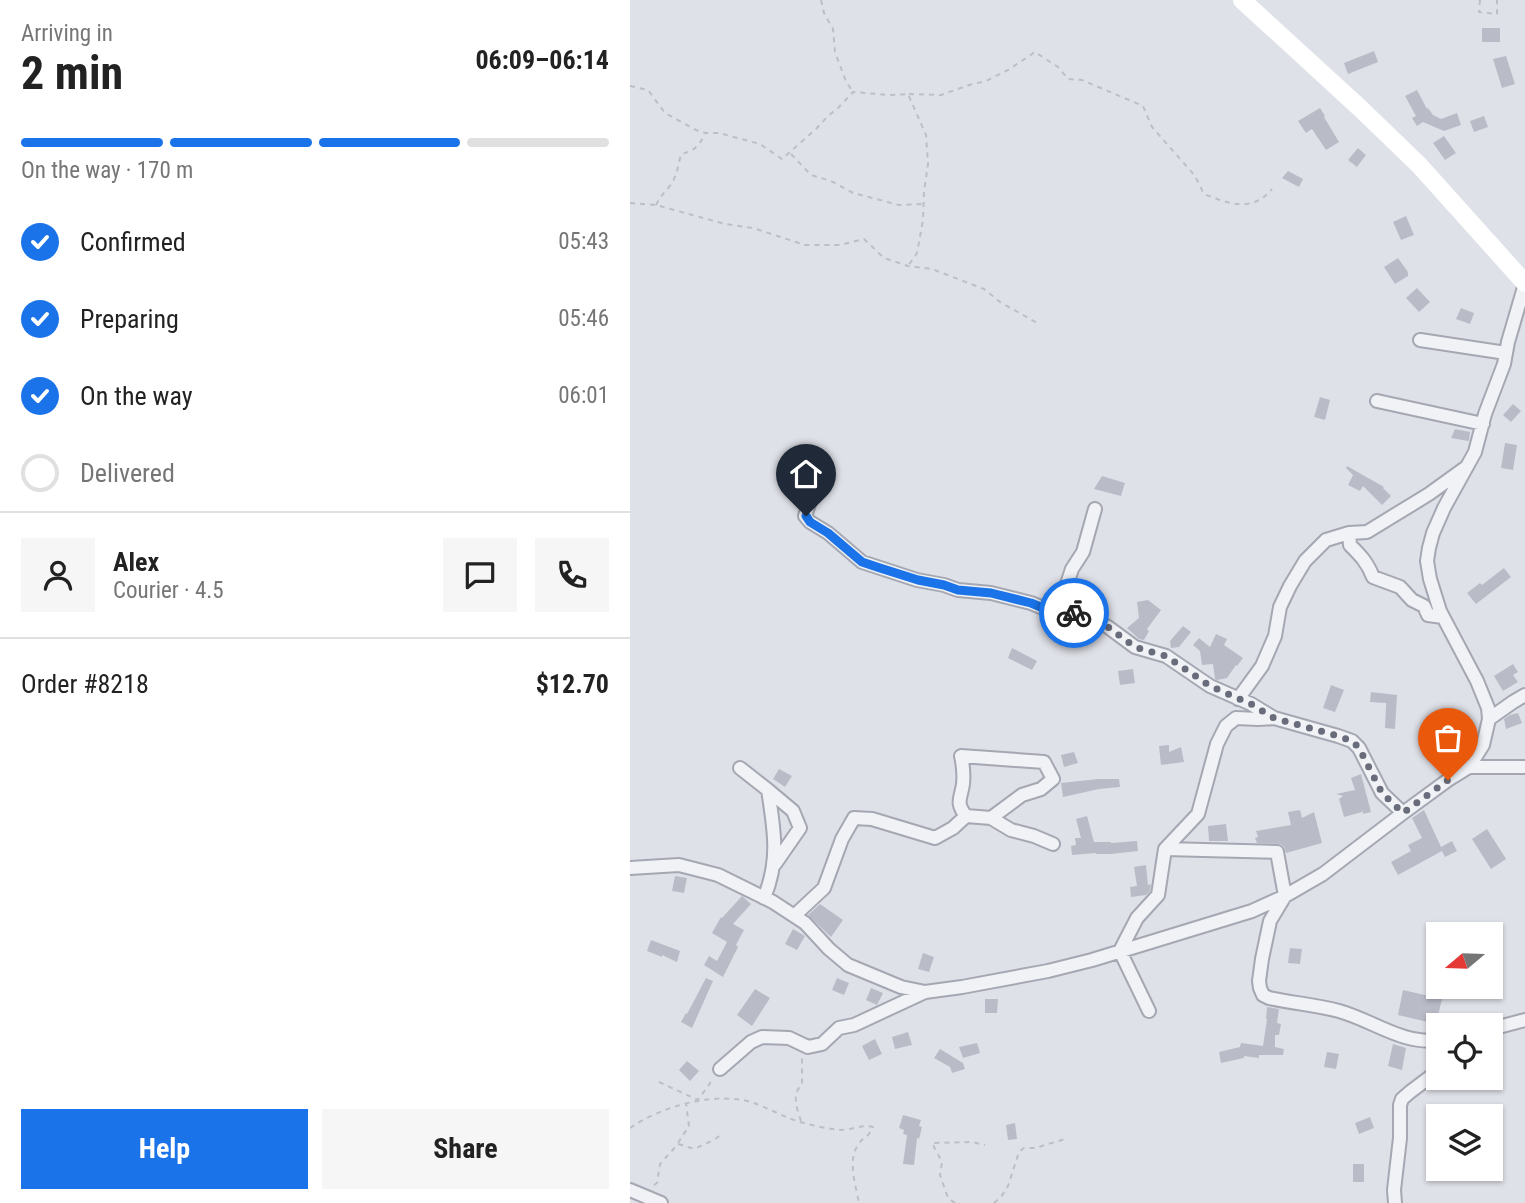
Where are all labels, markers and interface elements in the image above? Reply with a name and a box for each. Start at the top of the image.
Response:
text: Arriving in [21,20,113,47]
text: 06:09–06:14 [475,45,609,75]
text: 2 min [21,46,123,100]
text: On the way · 170 m [21,157,193,184]
icon: check [21,223,59,261]
text: Confirmed [80,227,186,257]
text: 05:43 [558,228,609,255]
icon: check [21,300,59,338]
text: Preparing [80,304,179,334]
text: 05:46 [558,305,609,332]
icon: check [21,377,59,415]
text: On the way [80,381,193,411]
text: 06:01 [558,382,609,409]
pin [776,444,836,516]
icon: home [787,455,825,493]
text: Delivered [80,458,175,488]
button: person [21,538,95,612]
button: chat [443,538,517,612]
button: phone [535,538,609,612]
text: Alex [113,547,159,577]
text: Courier · 4.5 [113,577,224,604]
courier [1039,578,1109,648]
icon: bike [1055,594,1093,632]
text: Order #8218 [21,669,149,699]
text: $12.70 [536,669,609,699]
pin [1418,708,1478,780]
icon: bag [1429,719,1467,757]
north arrow [1426,922,1503,999]
map controls [1426,922,1503,1181]
button: locate [1426,1013,1503,1090]
button: layers [1426,1104,1503,1181]
button: Help [21,1109,308,1189]
button: Share [322,1109,609,1189]

